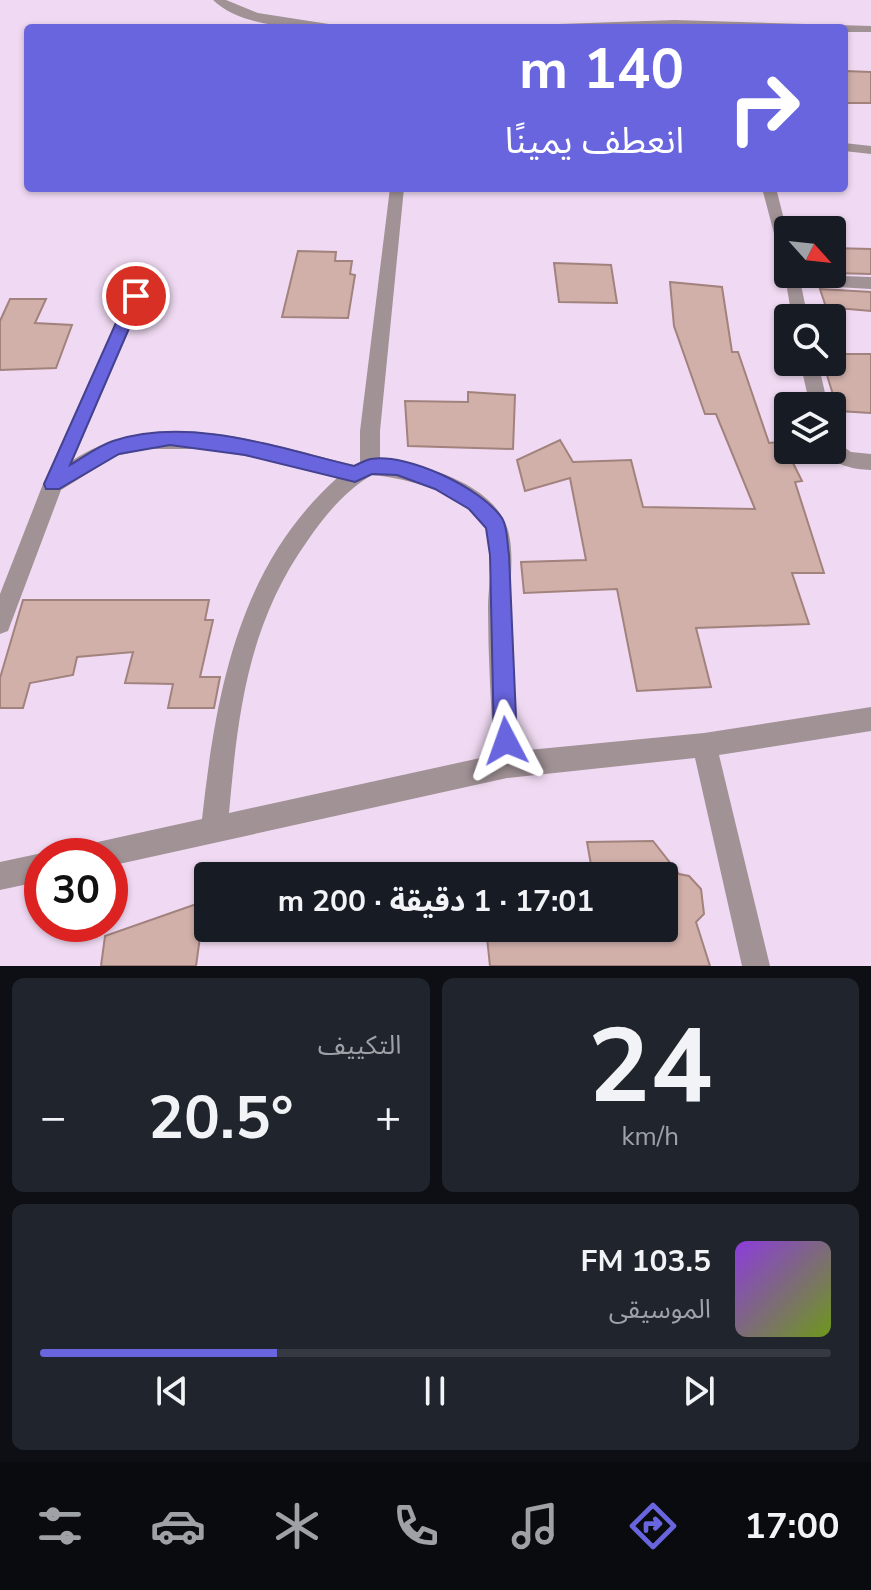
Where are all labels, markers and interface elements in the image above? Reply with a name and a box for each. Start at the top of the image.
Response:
text: 140 m [519,31,684,108]
icon: right [712,56,816,160]
text: انعطف يمينًا [505,117,684,166]
north arrow [774,216,846,288]
map controls [774,216,846,464]
pin [102,262,170,330]
icon: arrive [114,274,158,318]
button: search [774,304,846,376]
button: layers [774,392,846,464]
position arrow [464,699,548,783]
speed limit sign: 30 [24,838,128,942]
text: 17:01 · 1 دقيقة · 200 m [278,881,594,922]
text: 24 [588,996,713,1138]
text: التكييف [318,1028,402,1063]
text: 20.5° [148,1077,294,1159]
text: − [40,1088,66,1148]
text: + [375,1088,402,1148]
text: km/h [622,1119,679,1154]
text: 103.5 FM [581,1241,711,1282]
text: الموسيقى [609,1292,711,1327]
icon: previous [150,1369,194,1413]
icon: pause [413,1369,457,1413]
icon: next [677,1369,721,1413]
icon: filters [32,1498,88,1554]
icon: car [150,1498,206,1554]
icon: climate [269,1498,325,1554]
icon: phone [388,1498,444,1554]
icon: music [507,1498,563,1554]
icon: directions [625,1498,681,1554]
text: 17:00 [744,1502,840,1551]

